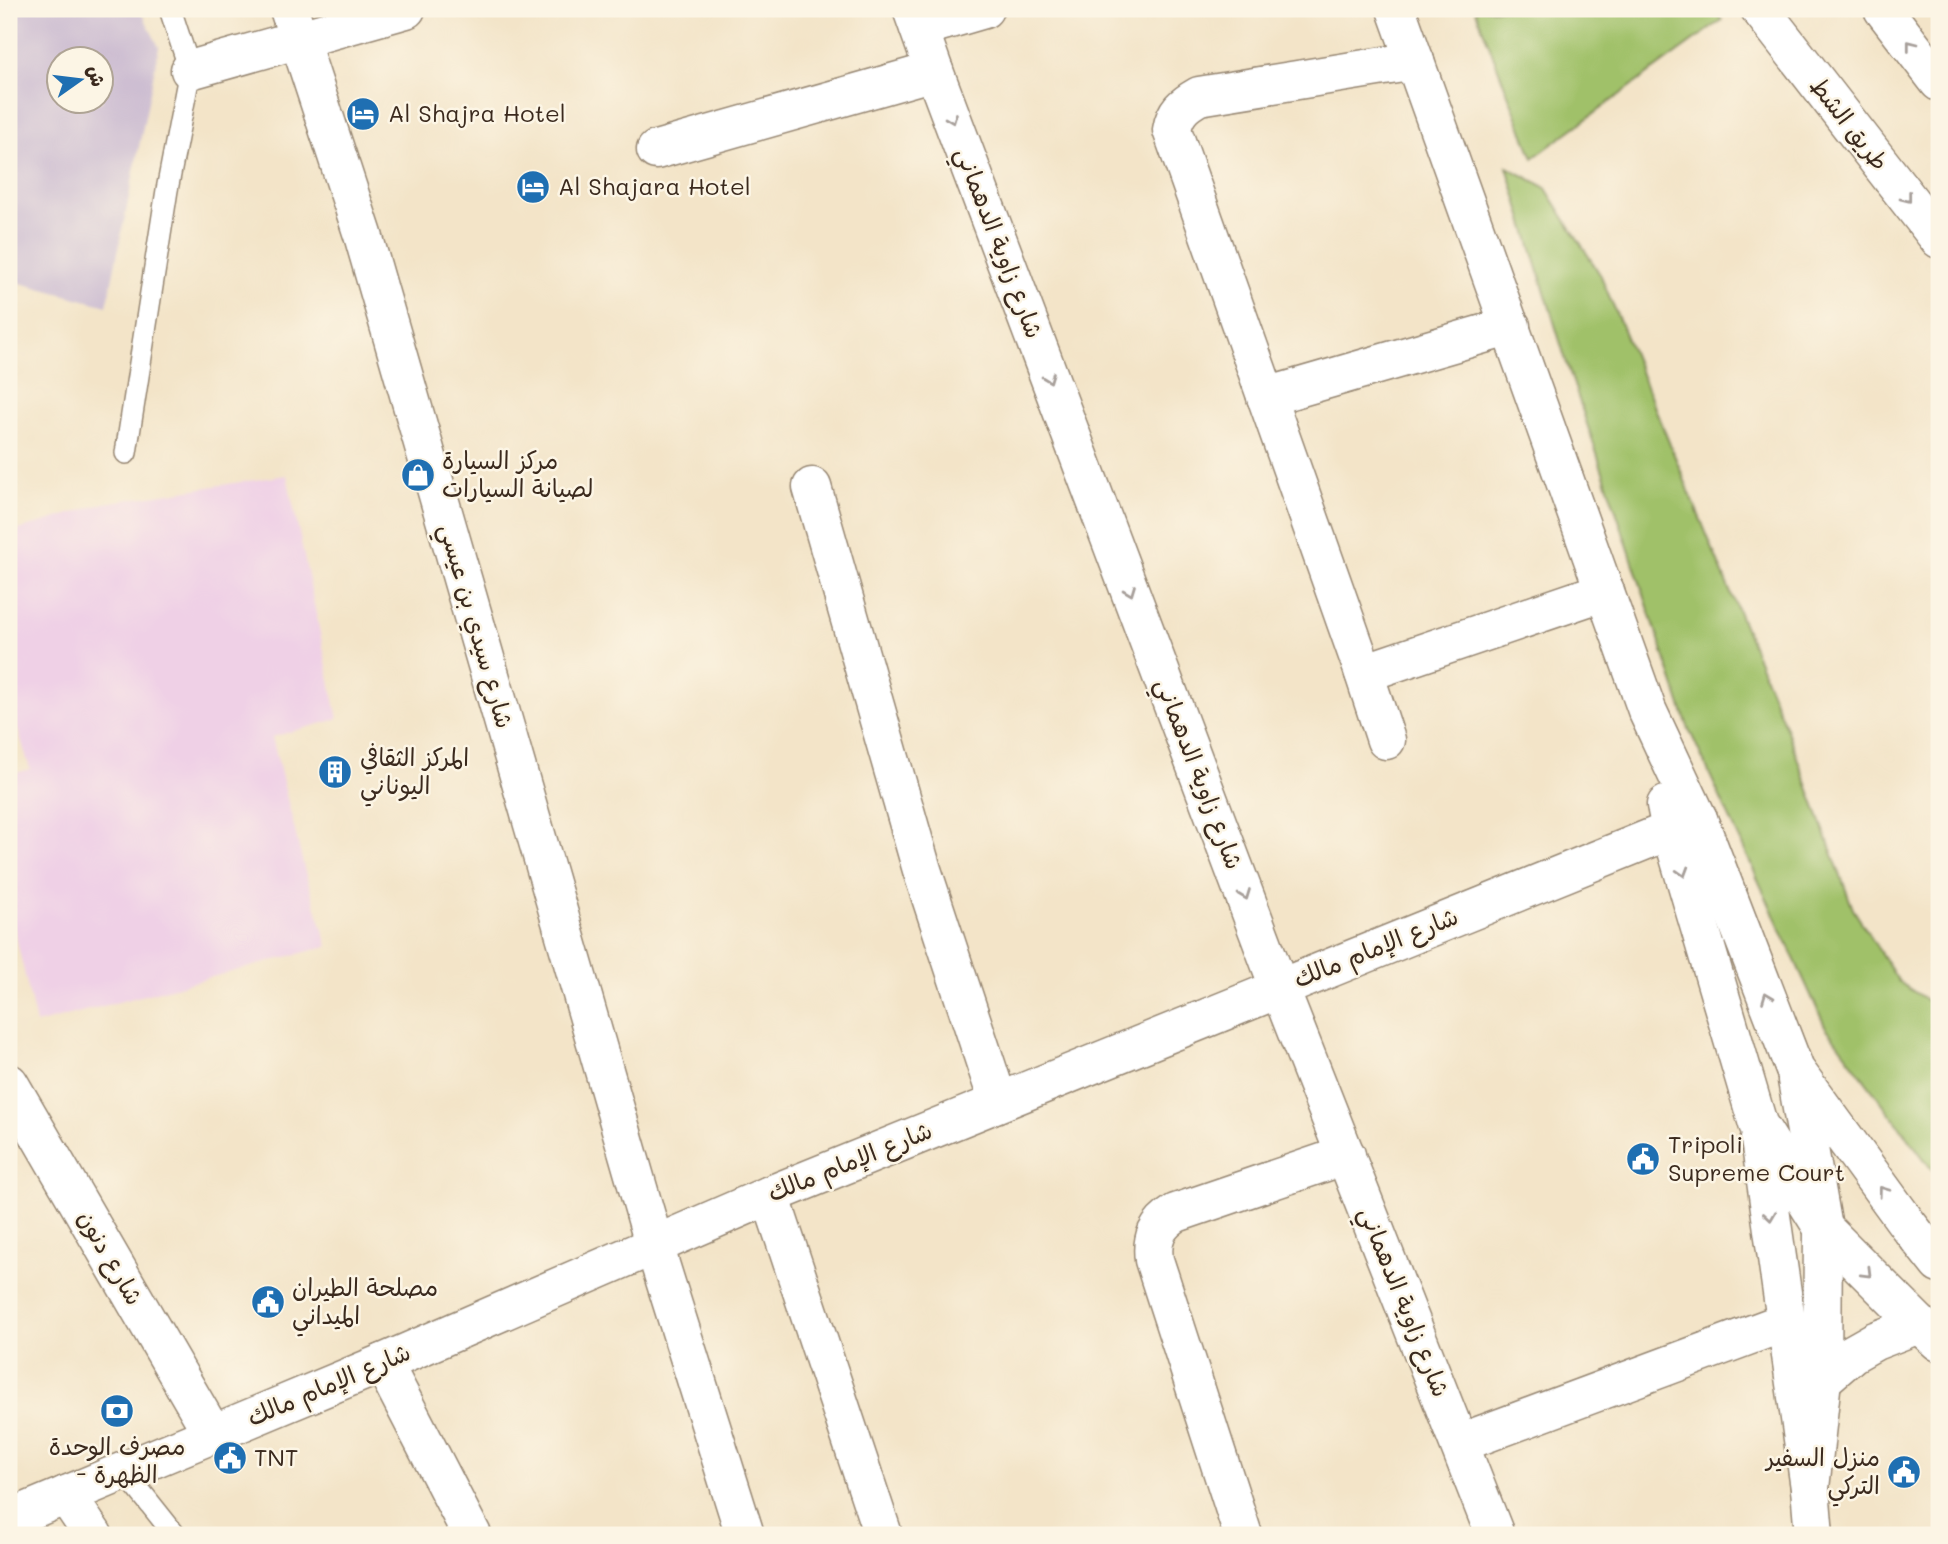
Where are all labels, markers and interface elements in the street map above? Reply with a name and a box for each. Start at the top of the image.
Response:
one-way arrow [1906,41,1919,53]
north arrow [46,46,116,116]
text: ش [82,63,112,89]
street label: طريق الشط [1804,70,1896,176]
hotel icon: Al Shajra Hotel [344,95,382,133]
place label: Al Shajra Hotel [388,97,566,128]
one-way arrow [943,113,957,125]
street label: شارع زاوية الدهماني [943,143,1051,345]
hotel icon: Al Shajara Hotel [514,168,552,206]
place label: Al Shajara Hotel [558,170,751,201]
one-way arrow [1899,190,1912,202]
one-way arrow [1041,371,1055,383]
place label: مركز السيارة لصيانة السيارات [442,444,594,503]
shop icon: مركز السيارة لصيانة السيارات [399,456,437,494]
street label: شارع سيدي بن عيسي [427,520,521,733]
one-way arrow [1121,584,1135,596]
street label: شارع زاوية الدهماني [1143,674,1251,876]
place label: المركز الثقافي اليوناني [360,741,469,807]
building icon: المركز الثقافي اليوناني [316,753,354,791]
one-way arrow [1675,866,1690,878]
one-way arrow [1236,889,1250,901]
street label: شارع الإمام مالك [1289,900,1464,997]
one-way arrow [1761,992,1775,1004]
street label: شارع الإمام مالك [763,1114,938,1211]
place label: Tripoli Supreme Court [1668,1128,1845,1187]
public building icon: Tripoli Supreme Court [1624,1140,1662,1178]
one-way arrow [1879,1186,1891,1199]
street label: شارع زاوية الدهماني [1347,1202,1458,1404]
street label: شارع دنون [69,1204,151,1312]
one-way arrow [1763,1210,1778,1222]
one-way arrow [1859,1264,1872,1277]
place label: مصلحة الطيران الميداني [292,1271,438,1337]
public building icon: مصلحة الطيران الميداني [249,1283,287,1321]
street label: شارع الإمام مالك [242,1335,416,1436]
bank icon: مصرف الوحدة - الظهرة [98,1392,136,1430]
place label: مصرف الوحدة - الظهرة [49,1430,185,1489]
public building icon: TNT [211,1439,249,1477]
place label: TNT [254,1441,298,1472]
place label: منزل السفير التركي [1764,1441,1880,1507]
public building icon: منزل السفير التركي [1885,1453,1923,1491]

